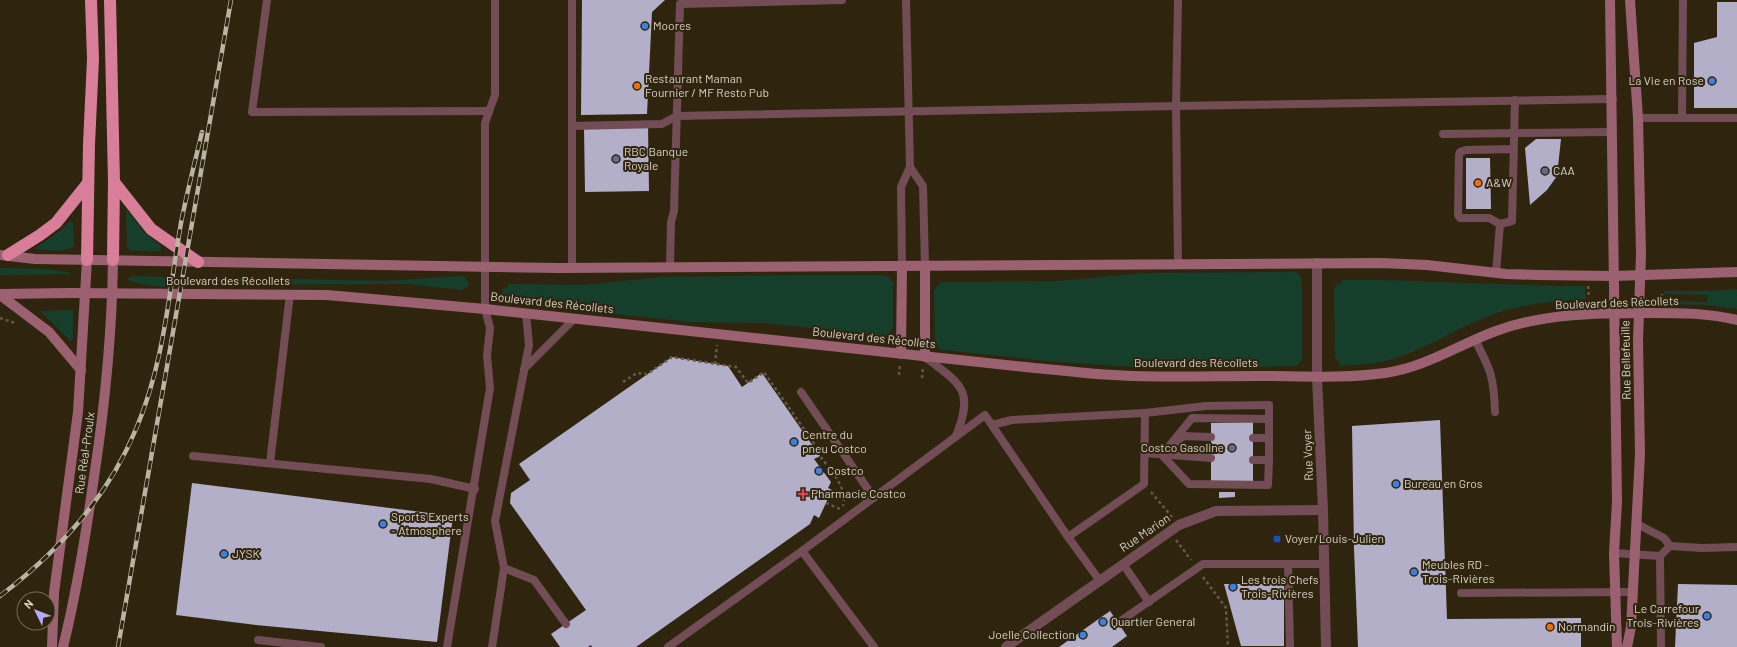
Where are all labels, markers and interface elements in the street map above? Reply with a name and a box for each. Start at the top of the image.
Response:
place label: Moores [653,18,691,32]
marker: Moores [640,21,650,31]
place label: Restaurant Maman Fournier / MF Resto Pub [645,71,769,99]
place label: La Vie en Rose [1628,73,1704,87]
marker: La Vie en Rose [1707,76,1717,86]
marker: Restaurant Maman Fournier / MF Resto Pub [632,81,642,91]
place label: RBC Banque Royale [624,144,688,172]
marker: RBC Banque Royale [611,154,621,164]
place label: CAA [1553,163,1575,177]
marker: CAA [1540,166,1550,176]
place label: A&W [1486,175,1512,189]
marker: A&W [1473,178,1483,188]
street label: Boulevard des Récollets [166,273,290,287]
street label: Boulevard des Récollets [490,289,615,315]
street label: Boulevard des Récollets [1555,293,1679,311]
street label: Rue Bellefeuille [1617,320,1633,400]
street label: Boulevard des Récollets [812,324,937,350]
street label: Boulevard des Récollets [1134,355,1258,369]
street label: Rue Réal-Proulx [71,411,97,495]
place label: Centre du pneu Costco [802,427,867,455]
street label: Rue Voyer [1299,428,1315,481]
marker: Centre du pneu Costco [789,437,799,447]
place label: Costco Gasoline [1141,440,1224,454]
marker: Costco Gasoline [1227,443,1237,453]
place label: Costco [827,463,864,477]
marker: Costco [814,466,824,476]
place label: Bureau en Gros [1404,476,1483,490]
marker: Bureau en Gros [1391,479,1401,489]
place label: Pharmacie Costco [811,486,906,500]
marker: Pharmacie Costco [798,489,808,499]
place label: Sports Experts - Atmosphere [391,509,469,537]
street label: Rue Marion [1117,510,1172,554]
marker: Sports Experts - Atmosphere [378,519,388,529]
place label: Voyer/Louis-Julien [1285,531,1384,545]
marker: Voyer/Louis-Julien [1272,534,1282,544]
place label: JYSK [232,546,261,560]
marker: JYSK [219,549,229,559]
place label: Meubles RD - Trois-Rivières [1422,557,1495,585]
marker: Meubles RD - Trois-Rivières [1409,567,1419,577]
place label: Les trois Chefs Trois-Rivières [1241,572,1319,600]
marker: Les trois Chefs Trois-Rivières [1228,582,1238,592]
north arrow [16,591,56,631]
text: N [21,597,36,611]
place label: Le Carrefour Trois-Rivières [1626,601,1700,629]
marker: Le Carrefour Trois-Rivières [1702,611,1712,621]
place label: Quartier General [1111,614,1195,628]
marker: Quartier General [1098,617,1108,627]
place label: Normandin [1558,619,1616,633]
marker: Normandin [1545,622,1555,632]
place label: Joelle Collection [988,627,1075,641]
marker: Joelle Collection [1078,630,1088,640]

